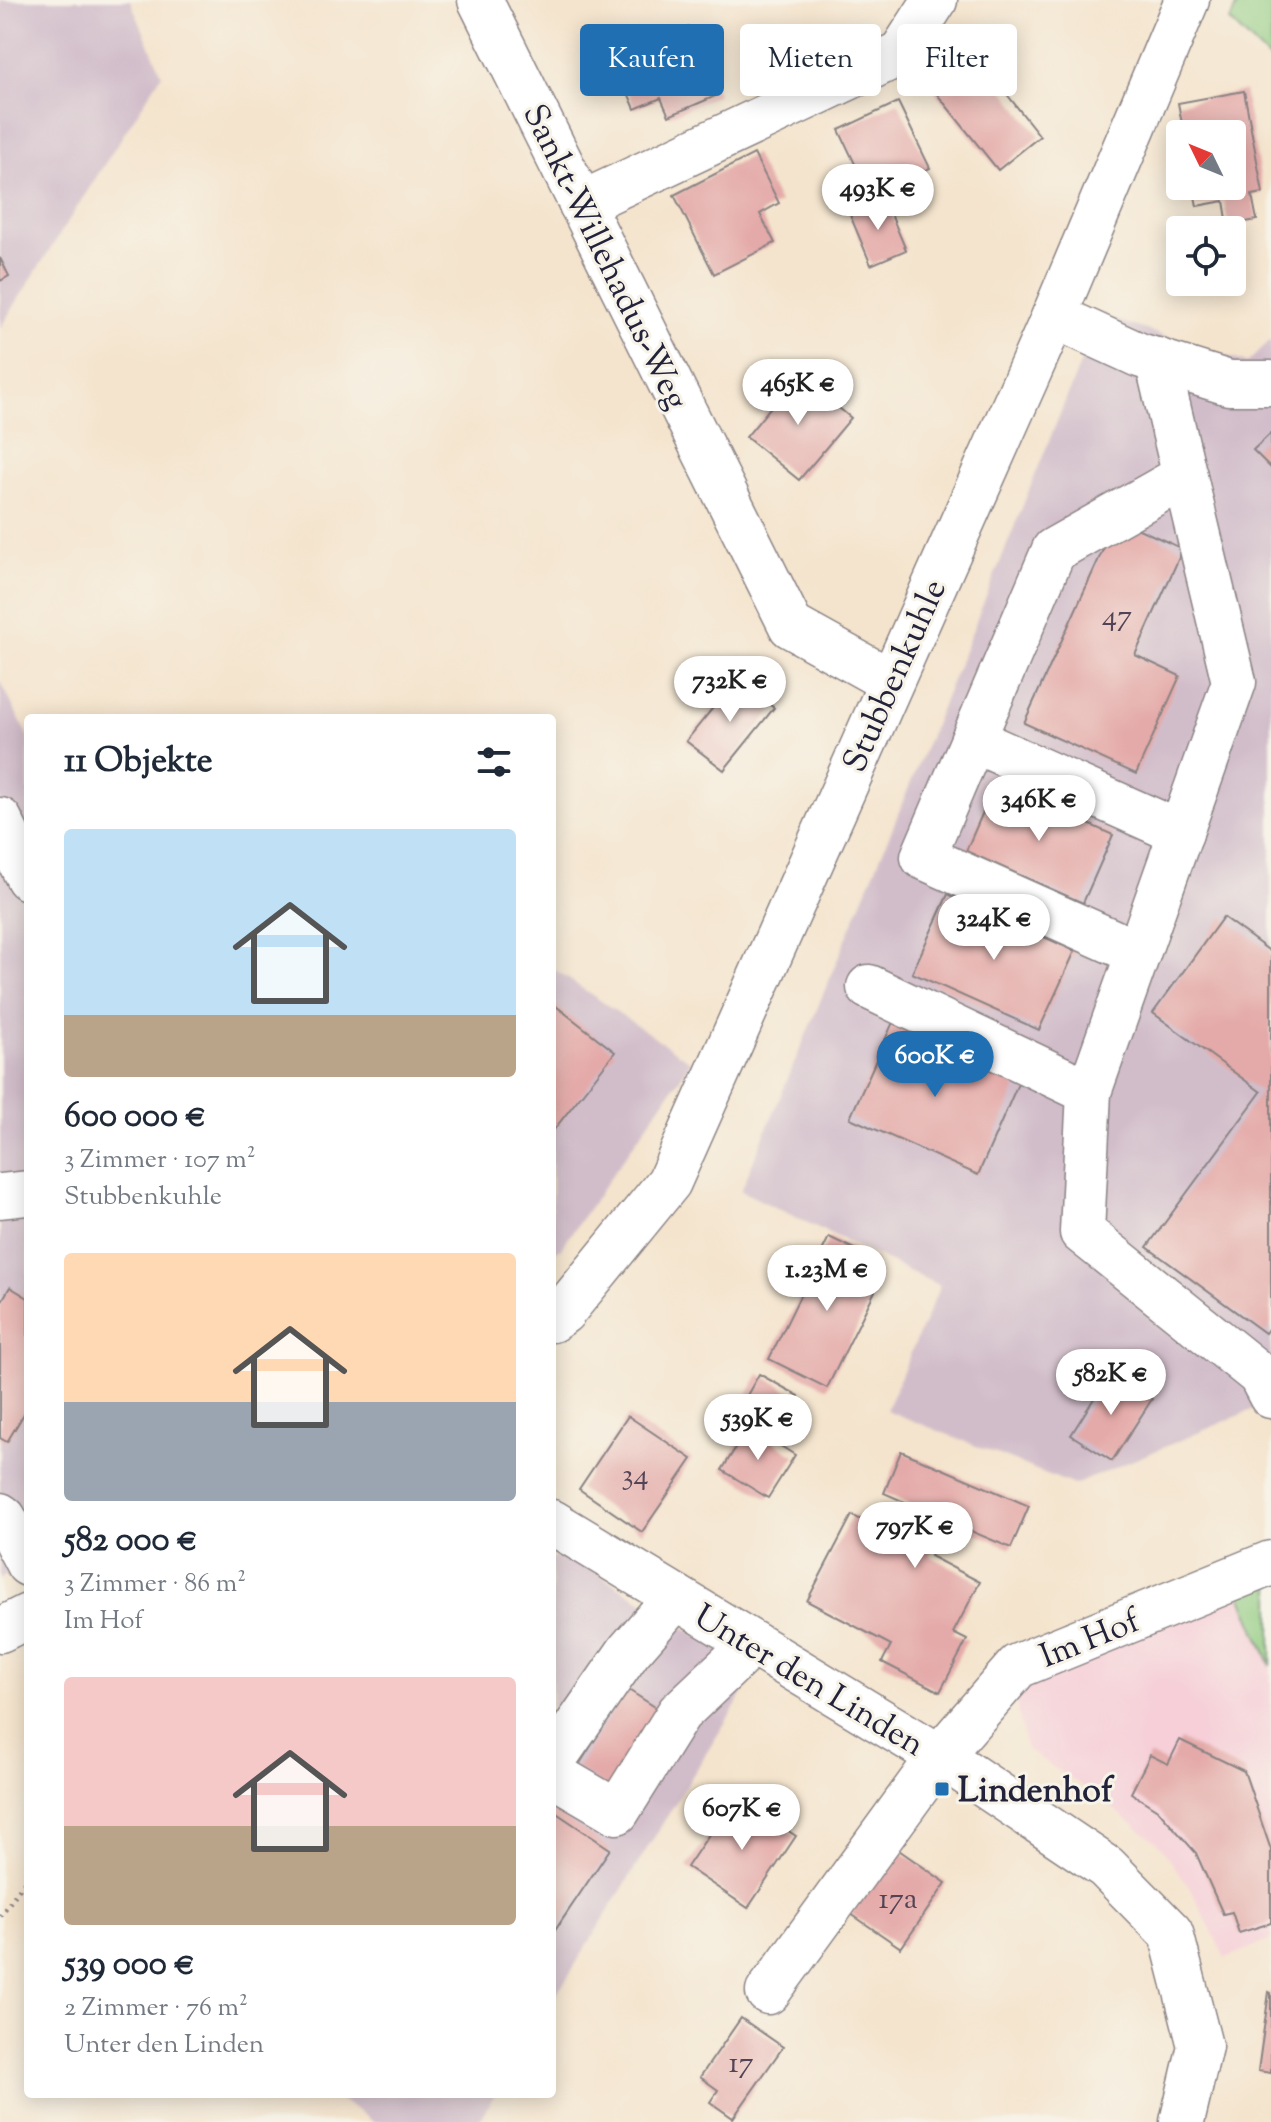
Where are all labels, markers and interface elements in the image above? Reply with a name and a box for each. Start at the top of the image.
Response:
chip: Kaufen [580,24,724,96]
chip: Mieten [740,24,881,96]
chip: Filter [897,24,1017,96]
street label: Sankt-Willehadus-Weg [509,96,699,419]
north arrow [1166,120,1246,200]
map controls [1166,120,1246,296]
pin: 493K € [813,164,943,232]
text: 493K € [840,171,916,208]
button: locate [1166,216,1246,296]
pin: 465K € [733,359,863,427]
text: 465K € [760,366,836,403]
street label: Stubbenkuhle [832,572,961,781]
house number: 47 [1102,596,1132,639]
pin: 732K € [665,656,795,724]
text: 732K € [692,663,768,700]
text: 11 Objekte [64,738,213,787]
icon: filters [472,740,516,784]
pin: 346K € [974,775,1104,843]
text: 346K € [1001,782,1077,819]
icon: home [218,881,362,1025]
pin: 324K € [929,894,1059,962]
text: 324K € [956,901,1032,938]
pin: 600K € [870,1031,1000,1099]
text: 600K € [895,1038,975,1075]
text: 600 000 € [64,1093,206,1142]
text: 3 Zimmer · 107 m² [64,1142,255,1179]
text: Stubbenkuhle [64,1179,222,1216]
pin: 1.23M € [753,1245,901,1313]
text: 1.23M € [785,1252,869,1289]
icon: home [218,1305,362,1449]
pin: 582K € [1046,1349,1176,1417]
text: 582K € [1074,1356,1148,1393]
pin: 539K € [693,1394,823,1462]
text: 539K € [722,1401,794,1438]
house number: 34 [621,1455,649,1498]
pin: 797K € [850,1502,980,1570]
text: 797K € [876,1509,954,1546]
text: 582 000 € [64,1517,198,1566]
text: 3 Zimmer · 86 m² [64,1566,246,1603]
street label: Unter den Linden [683,1594,933,1770]
street label: Im Hof [1033,1598,1149,1682]
text: Im Hof [64,1603,143,1640]
icon: home [218,1729,362,1873]
place label: Lindenhof [958,1768,1115,1817]
marker: Lindenhof [933,1780,951,1798]
pin: 607K € [677,1784,807,1852]
text: 607K € [702,1791,782,1828]
house number: 17a [878,1879,918,1922]
text: 539 000 € [64,1941,195,1990]
text: 2 Zimmer · 76 m² [64,1990,248,2027]
text: Unter den Linden [64,2027,264,2064]
house number: 17 [728,2043,754,2086]

